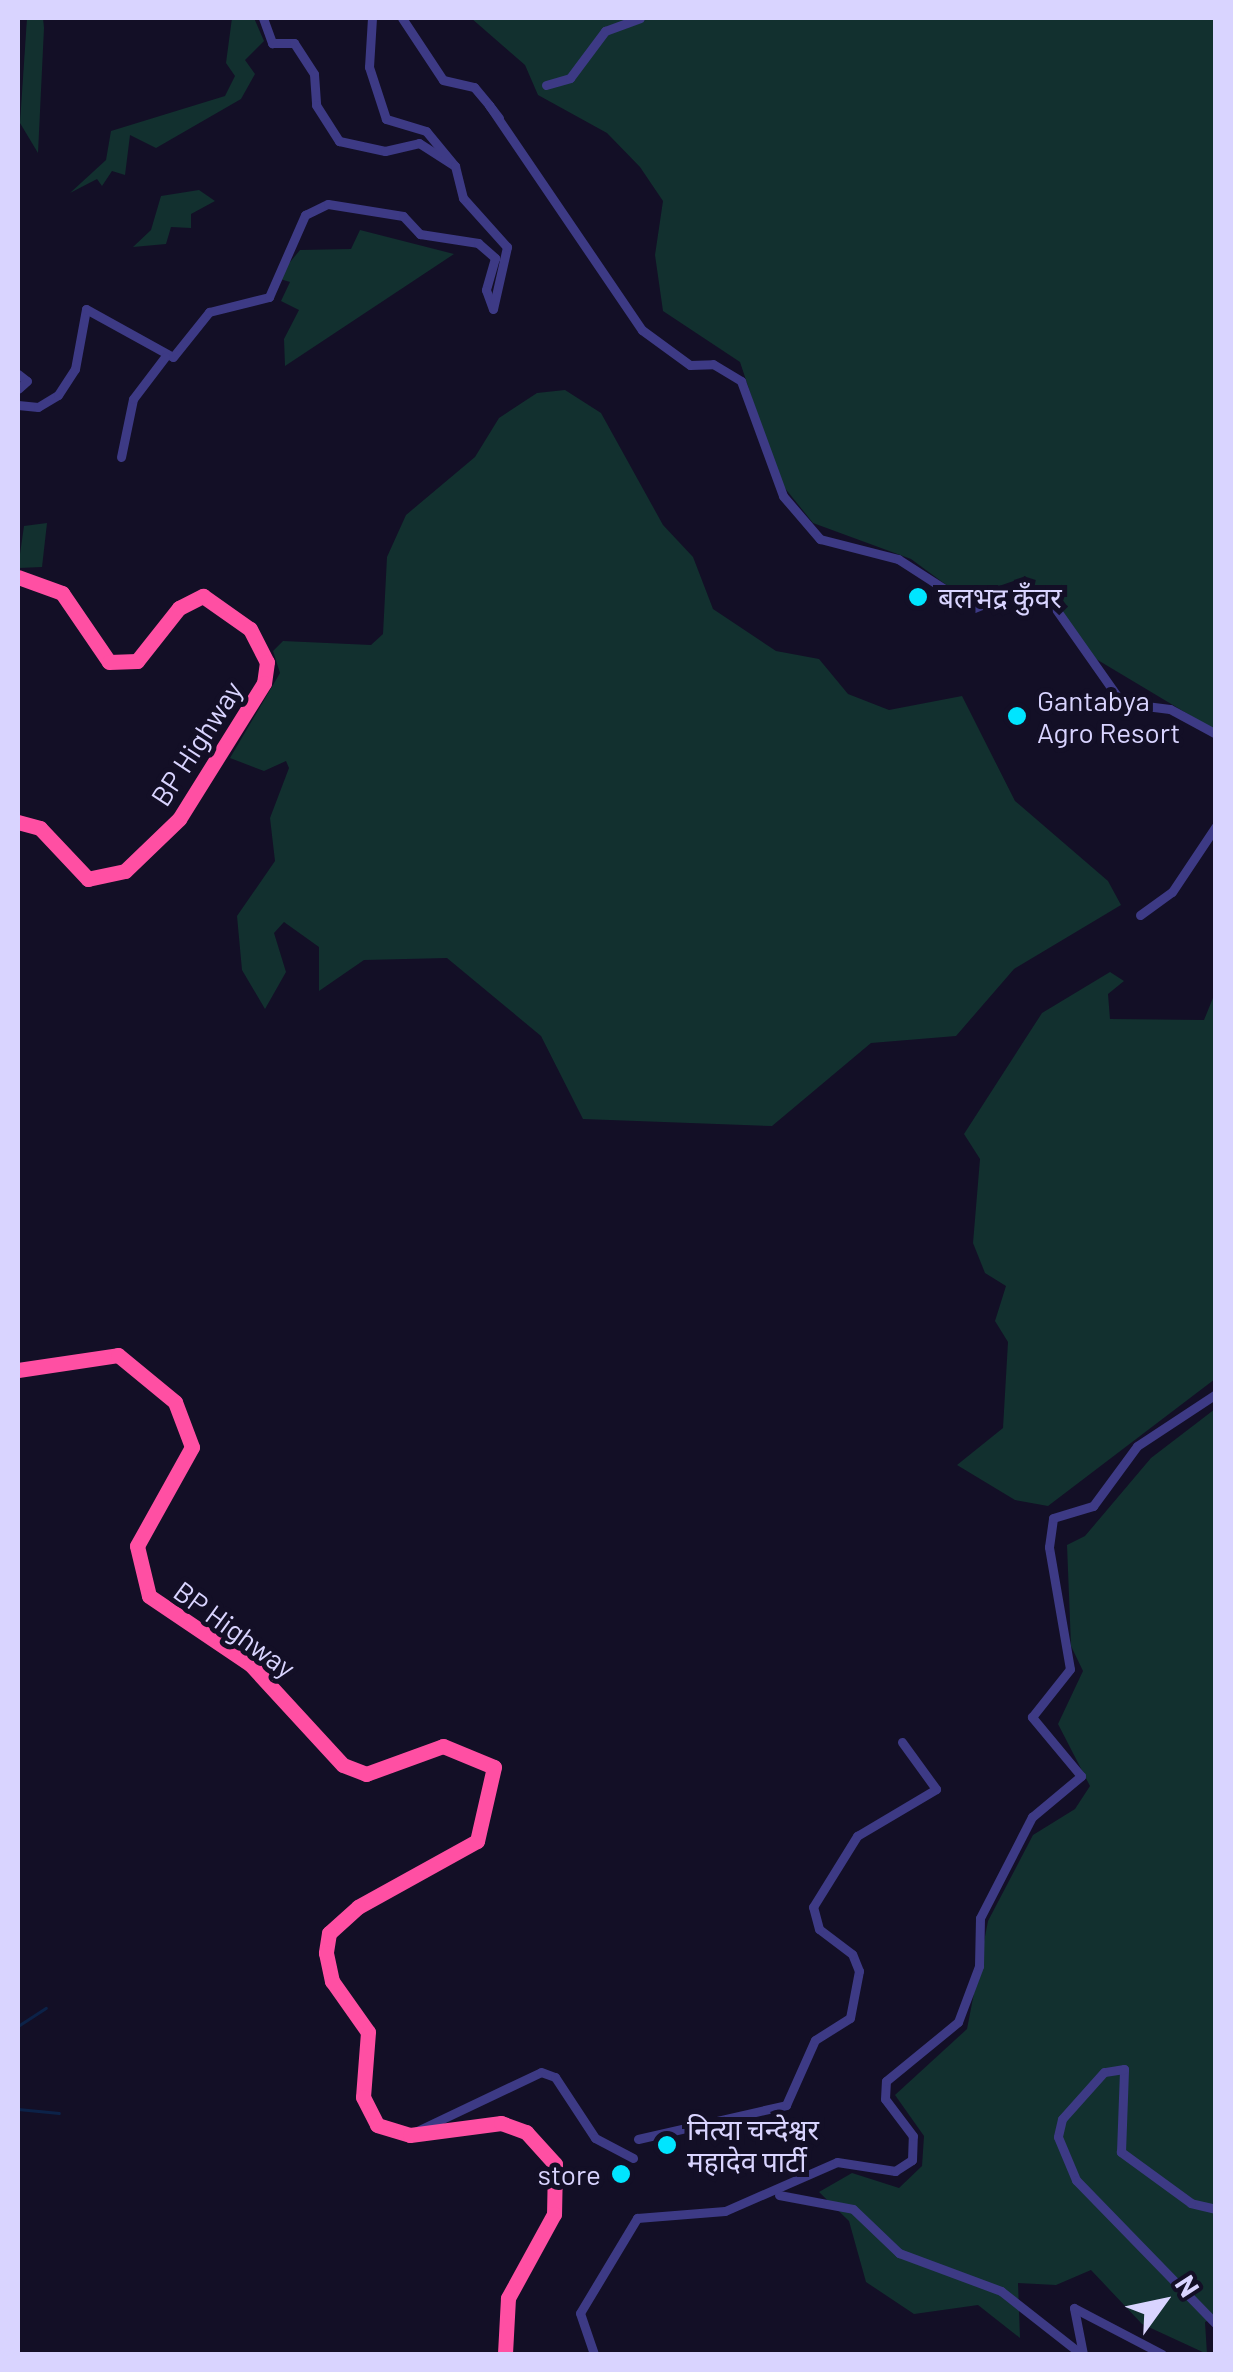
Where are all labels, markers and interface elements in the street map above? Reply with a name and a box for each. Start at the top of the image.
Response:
place label: बलभद्र कुँवर [938,580,1062,614]
marker: बलभद्र कुँवर [907,586,929,608]
street label: BP Highway [143,674,249,812]
place label: Gantabya Agro Resort [1037,683,1181,749]
marker: Gantabya Agro Resort [1006,705,1028,727]
street label: BP Highway [168,1574,302,1684]
place label: नित्या चन्देश्वर महादेव पार्टी [687,2112,819,2178]
marker: नित्या चन्देश्वर महादेव पार्टी [656,2134,678,2156]
place label: store [538,2157,601,2191]
marker: store [610,2163,632,2185]
north arrow [1113,2252,1213,2352]
text: N [1169,2269,1207,2303]

